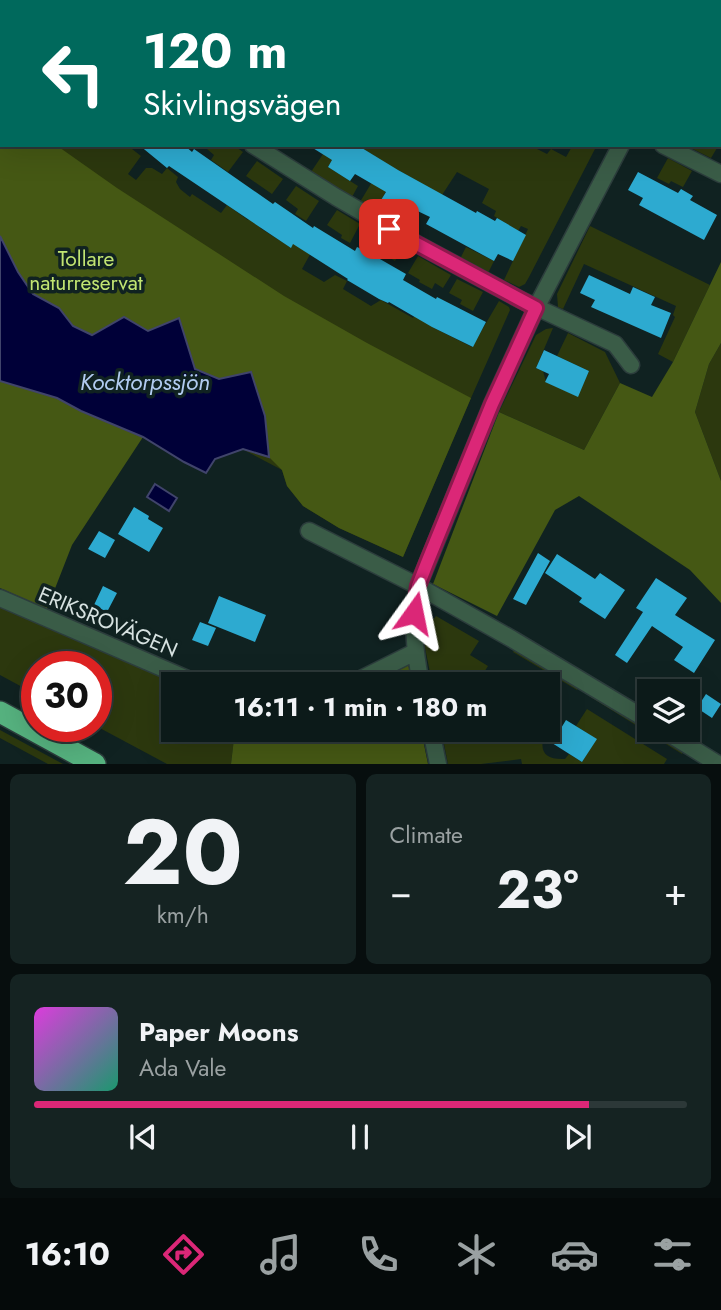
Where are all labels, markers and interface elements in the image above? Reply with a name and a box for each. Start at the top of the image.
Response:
text: 120 m [143,16,287,86]
icon: left [28,28,119,119]
text: Skivlingsvägen [143,81,342,127]
pin [359,199,419,259]
icon: arrive [370,210,408,248]
park label: Tollare naturreservat [29,244,143,298]
water label: Kocktorpssjön [80,365,210,399]
position arrow [377,576,451,650]
street label: ERIKSROVÄGEN [34,579,182,665]
speed limit sign: 30 [21,651,112,742]
map controls [637,679,700,742]
button: layers [637,679,700,742]
text: 16:11 · 1 min · 180 m [234,688,487,726]
text: 20 [123,787,243,918]
text: Climate [390,818,463,852]
text: 23° [497,852,579,928]
text: − [390,864,412,919]
text: + [664,864,687,919]
text: km/h [157,898,209,932]
text: Paper Moons [139,1013,299,1051]
text: Ada Vale [139,1051,226,1085]
icon: previous [124,1118,162,1156]
icon: pause [341,1118,379,1156]
icon: next [559,1118,597,1156]
icon: directions [159,1230,208,1279]
icon: music [256,1230,305,1279]
icon: phone [354,1230,403,1279]
icon: climate [452,1230,501,1279]
icon: car [550,1230,599,1279]
icon: filters [648,1230,697,1279]
text: 16:10 [24,1231,110,1277]

